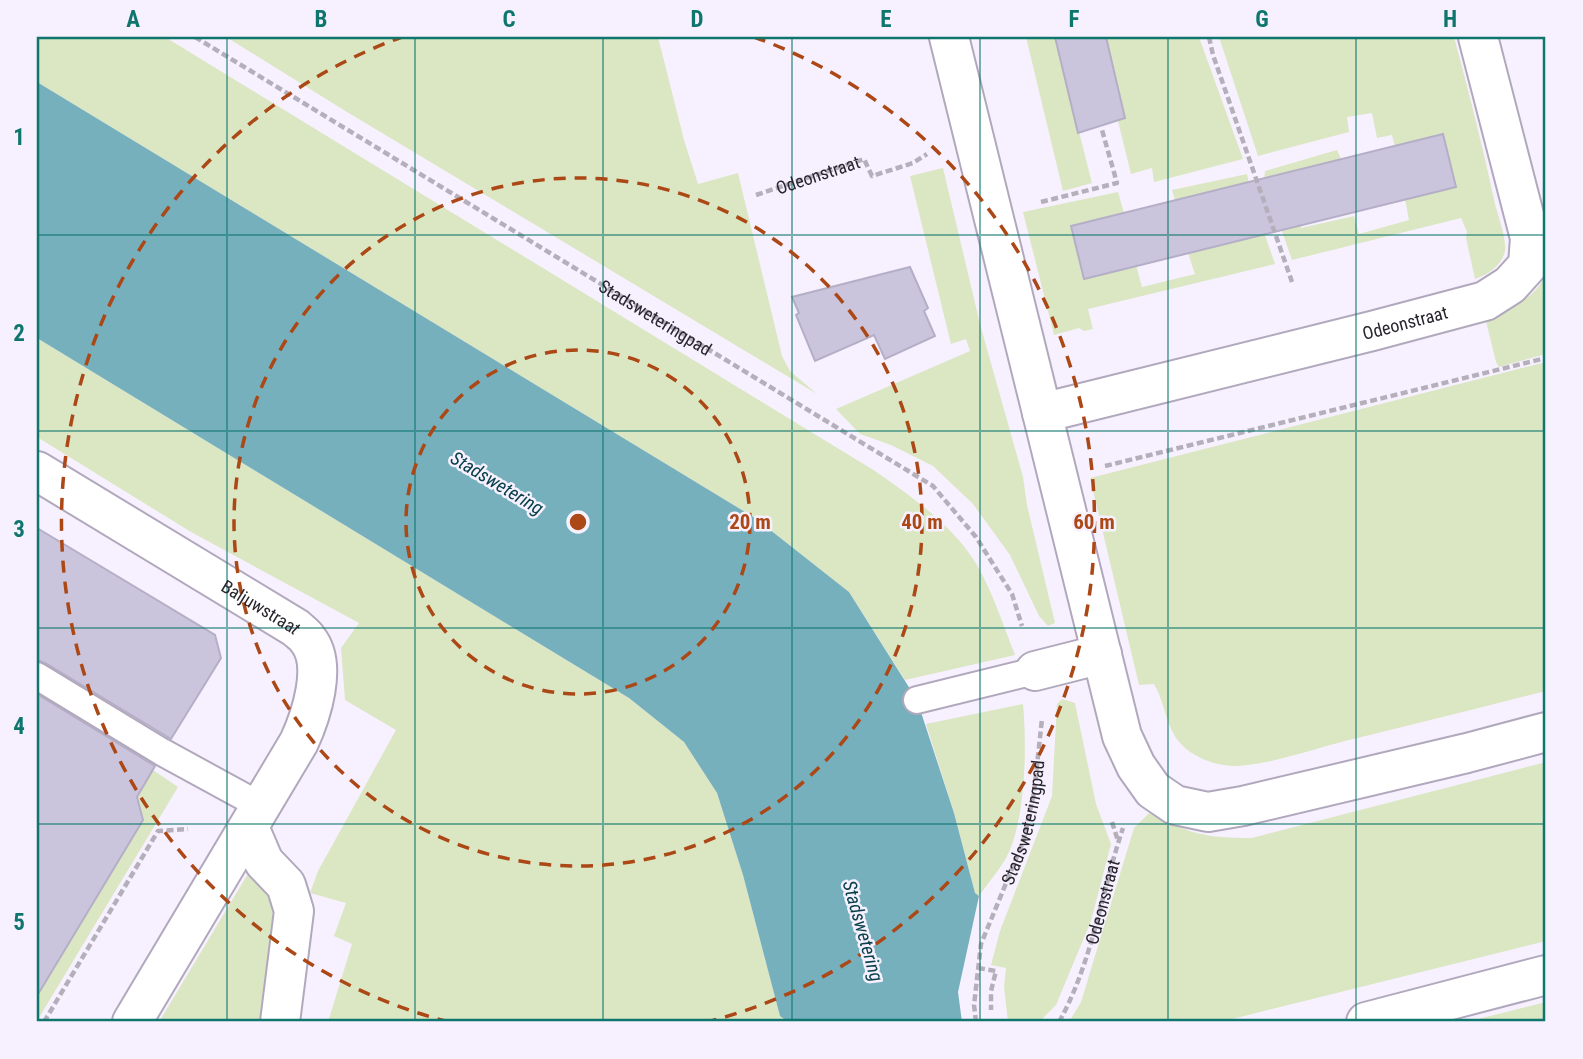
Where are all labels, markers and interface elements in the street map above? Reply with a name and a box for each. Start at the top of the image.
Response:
text: A [126,6,140,33]
text: B [315,6,327,33]
text: C [502,6,516,33]
text: D [691,6,704,33]
text: E [880,6,892,33]
text: F [1069,6,1080,33]
text: G [1255,6,1269,33]
text: H [1443,6,1457,33]
text: 1 [13,124,25,151]
street label: Odeonstraat [773,151,862,198]
street label: Stadsweteringpad [595,275,716,359]
street label: Odeonstraat [1360,301,1450,344]
text: 2 [13,320,25,347]
water label: Stadswetering [447,446,547,520]
centre of rings [566,510,590,534]
text: 20 m [729,510,771,534]
text: 40 m [901,510,943,534]
text: 60 m [1073,510,1115,534]
text: 3 [13,516,25,543]
street label: Baljuwstraat [218,575,306,638]
text: 4 [13,713,25,740]
street label: Stadsweteringpad [996,759,1048,887]
street label: Odeonstraat [1080,857,1123,947]
water label: Stadswetering [838,878,888,984]
text: 5 [13,909,25,936]

